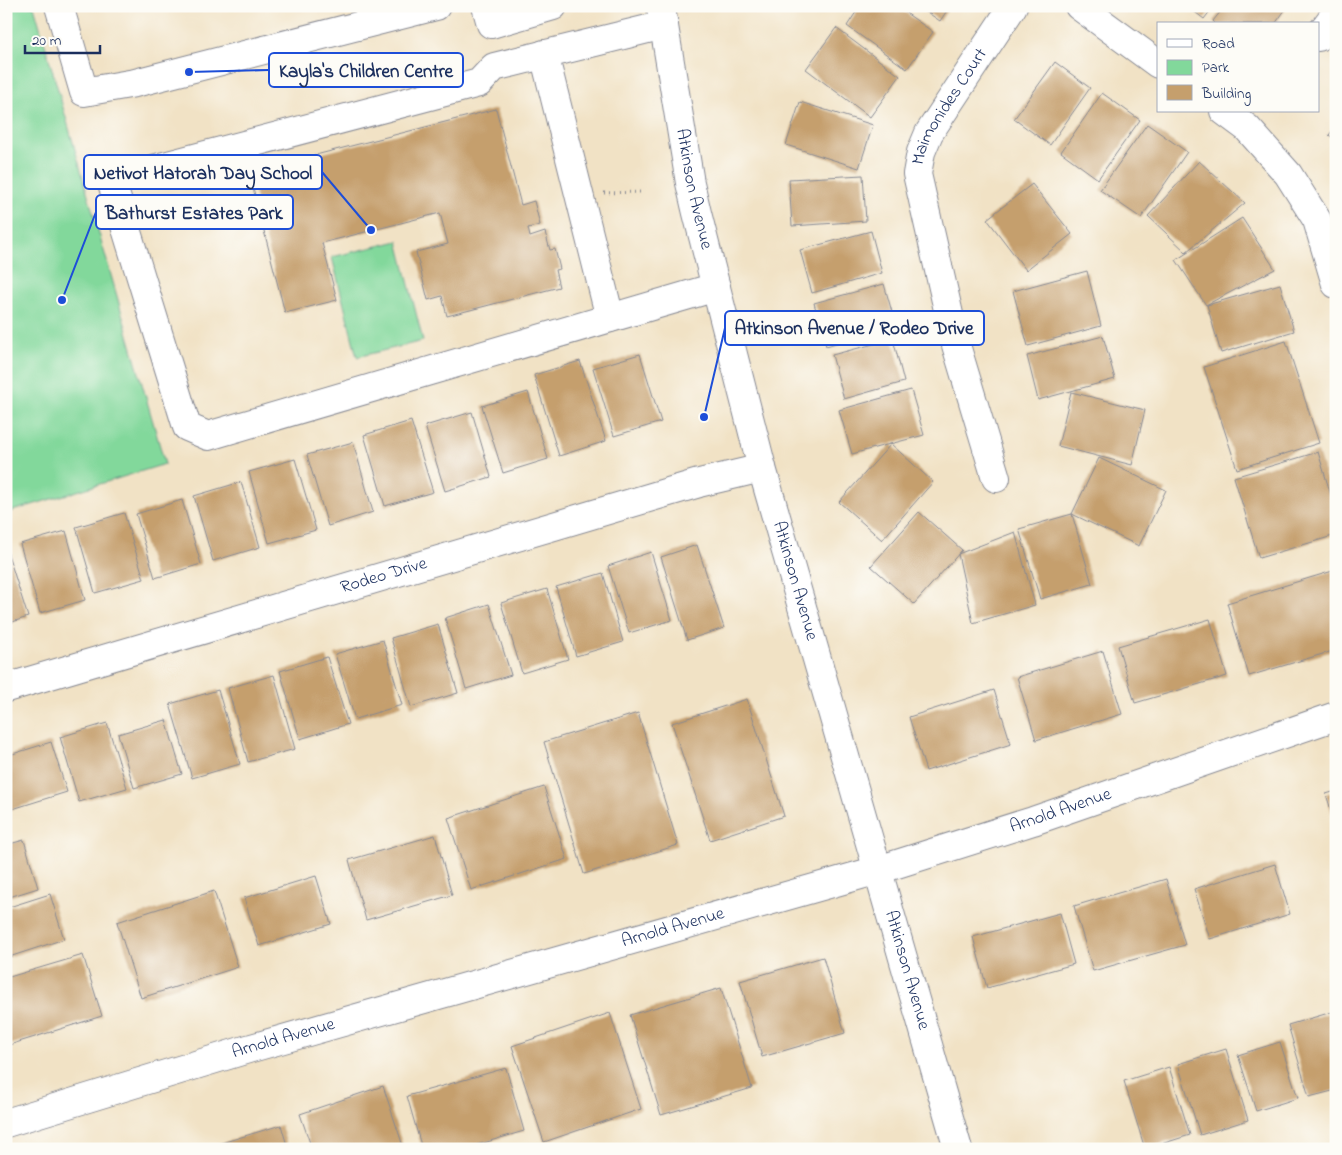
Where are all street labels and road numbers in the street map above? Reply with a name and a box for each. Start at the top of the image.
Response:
street label: Maimonides Court [906,43,994,167]
street label: Atkinson Avenue [668,127,719,253]
street label: Atkinson Avenue [765,518,824,645]
street label: Rodeo Drive [337,551,431,601]
street label: Arnold Avenue [1007,781,1116,840]
street label: Arnold Avenue [619,901,728,955]
street label: Atkinson Avenue [877,908,936,1034]
street label: Arnold Avenue [229,1012,339,1066]

